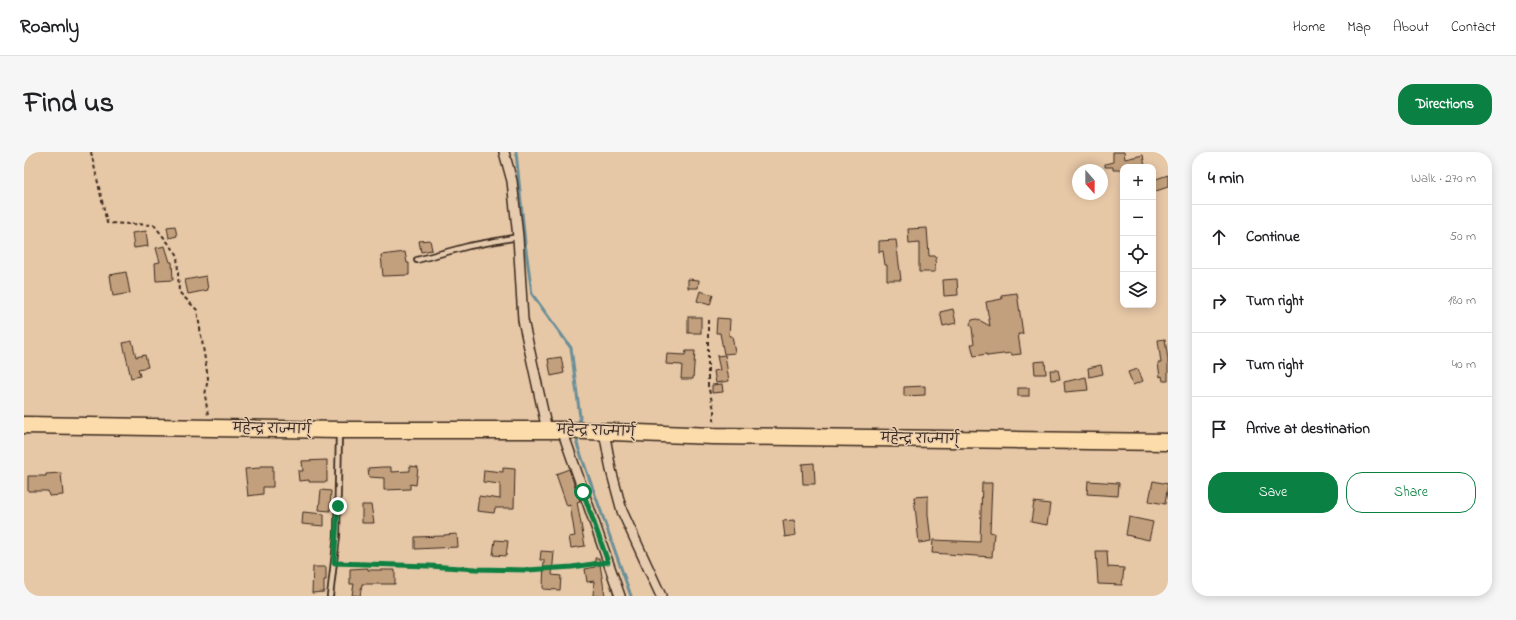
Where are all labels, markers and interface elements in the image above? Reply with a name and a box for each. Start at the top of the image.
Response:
text: Roamly [20,14,79,41]
text: Home [1293,17,1325,38]
text: Map [1347,17,1371,38]
text: About [1393,17,1429,38]
text: Contact [1451,17,1496,38]
text: Find us [24,84,114,125]
button: Directions [1398,84,1492,125]
north arrow [1072,164,1108,200]
map controls [1120,164,1156,308]
button: + [1120,164,1156,200]
text: 4 min [1208,166,1244,191]
text: Walk · 270 m [1411,169,1476,188]
button: − [1120,200,1156,236]
icon: ahead [1208,226,1230,248]
text: Continue [1246,226,1300,248]
text: 50 m [1450,227,1476,246]
button: locate [1120,236,1156,272]
button: layers [1120,272,1156,308]
icon: right [1208,290,1230,312]
text: Turn right [1246,290,1304,312]
text: 180 m [1448,291,1476,310]
icon: right [1208,354,1230,376]
text: Turn right [1246,354,1304,376]
text: 40 m [1452,355,1476,374]
street label: महेन्द्र राज्मार्ग् [232,416,313,439]
street label: महेन्द्र राज्मार्ग् [555,417,637,442]
icon: arrive [1208,418,1230,440]
text: Arrive at destination [1246,418,1370,440]
street label: महेन्द्र राज्मार्ग् [880,426,961,449]
button: Save [1208,472,1338,513]
button: Share [1346,472,1476,513]
route start [574,483,592,501]
route end [329,497,347,515]

